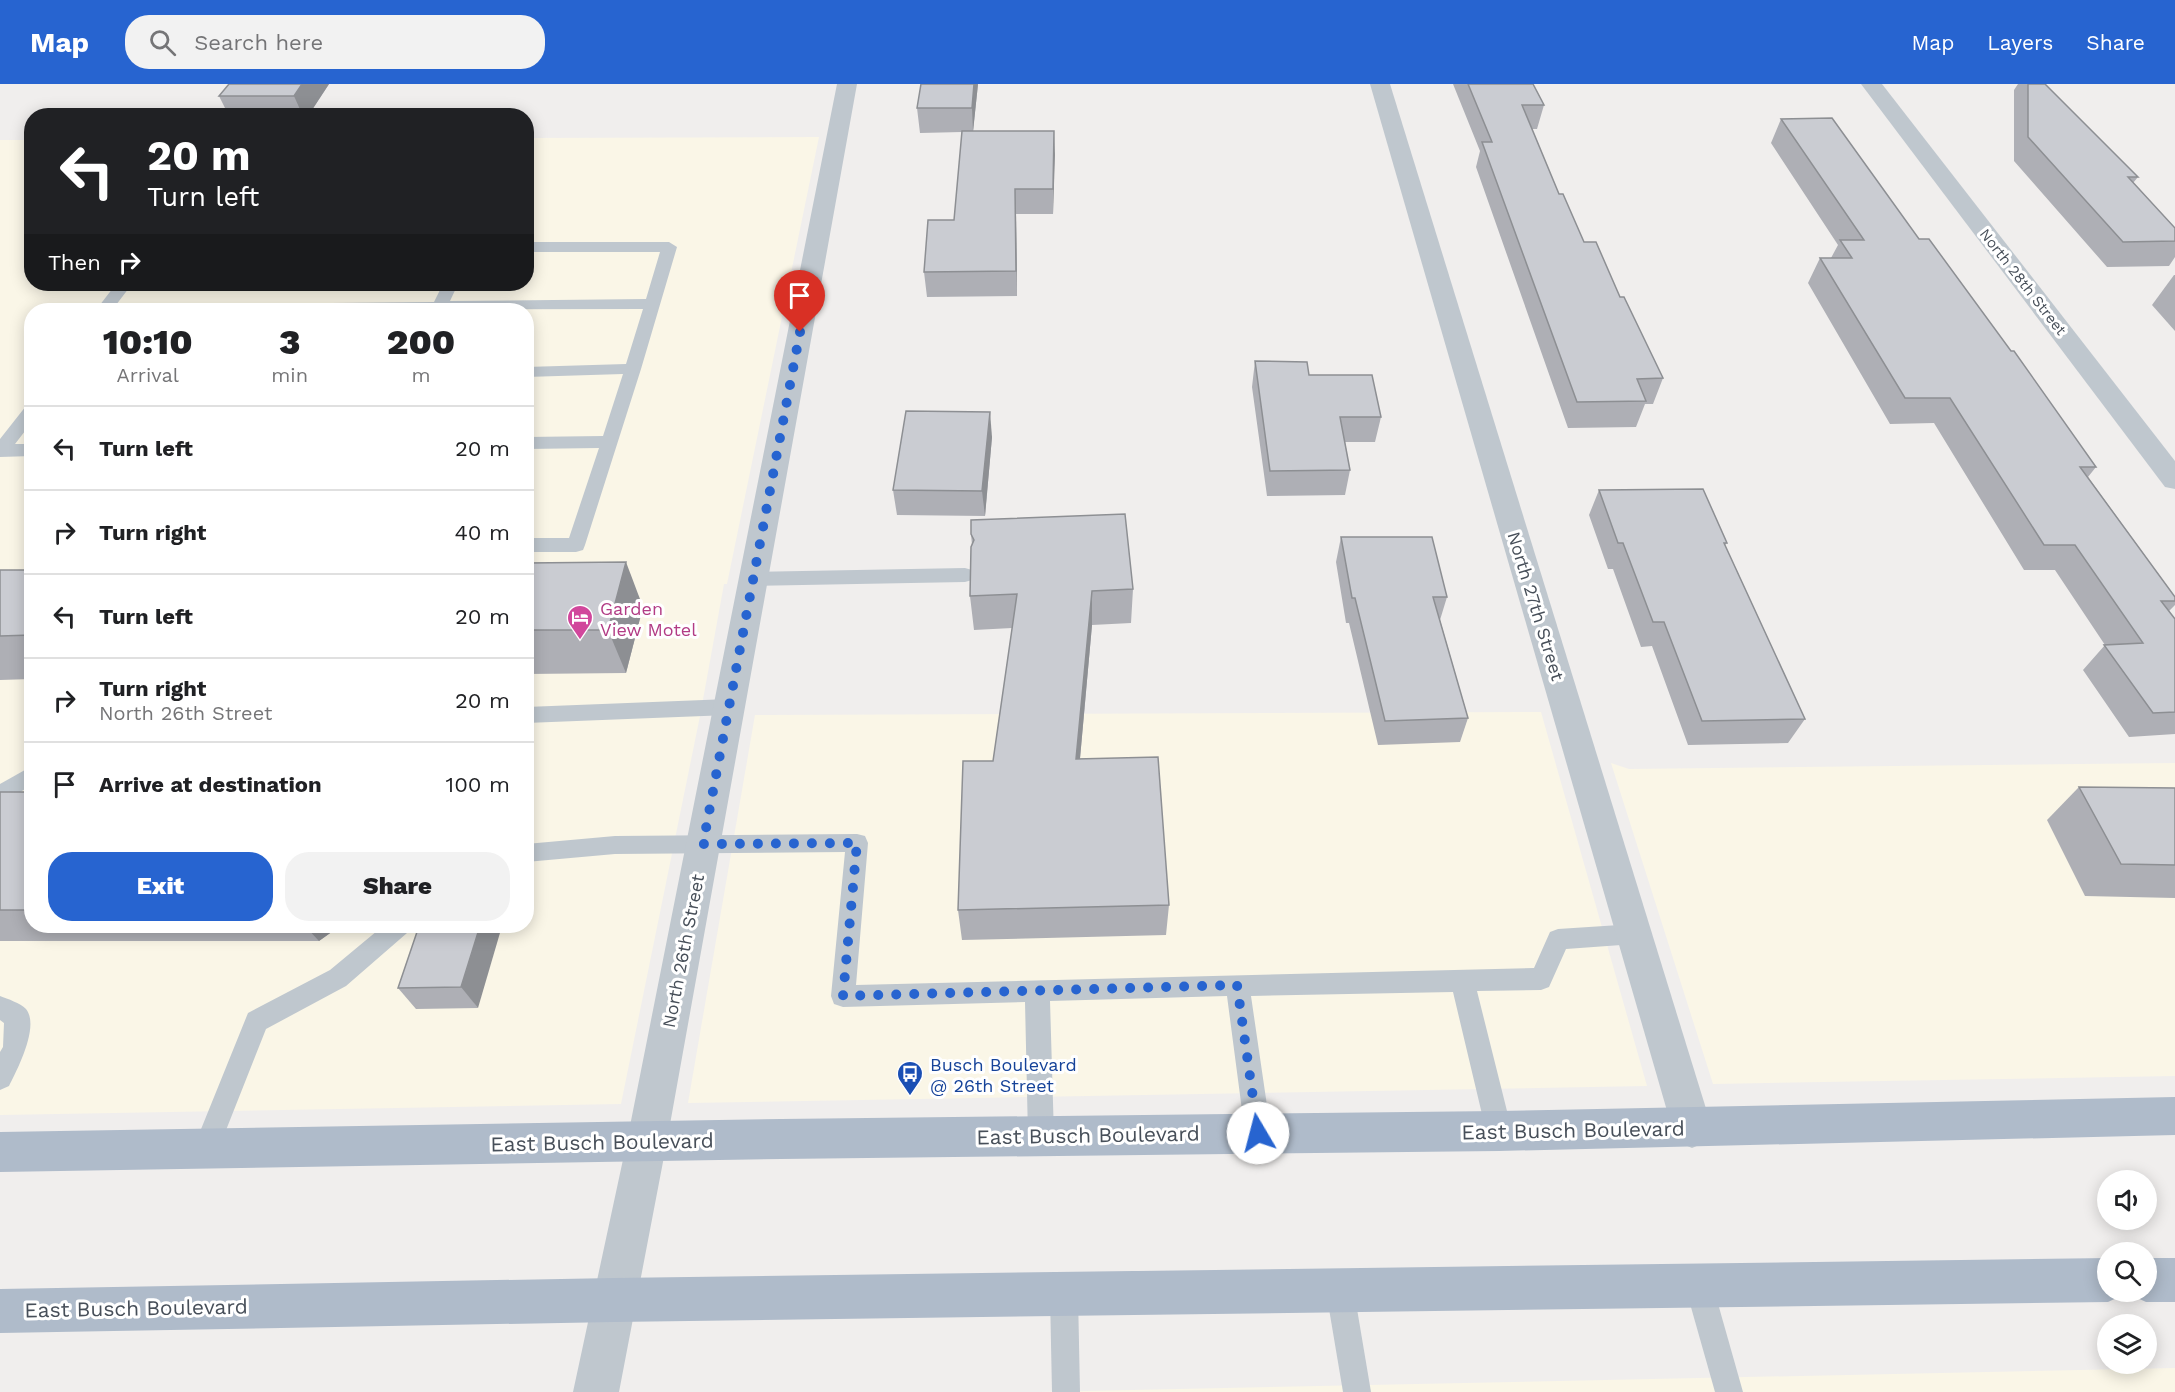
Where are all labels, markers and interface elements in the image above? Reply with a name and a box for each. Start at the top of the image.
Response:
search box [125,15,545,69]
text: Map [30,26,89,59]
icon: search [146,26,179,59]
text: Search here [194,30,323,55]
text: Map [1911,30,1954,55]
text: Layers [1987,30,2053,55]
text: Share [2086,30,2145,55]
text: 20 m [147,131,251,180]
icon: left [48,132,126,210]
text: Turn left [147,181,259,213]
street label: North 28th Street [1976,225,2071,339]
icon: right [113,246,146,279]
text: Then [48,250,101,275]
pin [774,270,825,332]
icon: arrive [783,279,816,312]
text: 10:10 [103,321,193,363]
text: 3 [279,321,300,363]
text: 200 [387,321,455,363]
text: Arrival [116,363,179,387]
text: min [271,363,308,387]
text: m [411,363,431,387]
icon: left [48,432,81,465]
text: Turn left [99,436,193,461]
text: 20 m [455,436,510,461]
icon: right [48,516,81,549]
text: Turn right [99,520,206,545]
text: 40 m [454,520,510,545]
street label: North 27th Street [1503,529,1569,683]
place label: Garden View Motel [600,598,697,640]
icon: left [48,600,81,633]
hotel icon: Garden View Motel [565,603,595,641]
text: Turn left [99,604,193,629]
text: 20 m [455,604,510,629]
text: Turn right [99,676,206,701]
icon: right [48,684,81,717]
text: 20 m [455,688,510,713]
text: North 26th Street [99,701,272,725]
icon: arrive [48,768,81,801]
text: Arrive at destination [99,772,322,797]
text: 100 m [446,772,510,797]
button: Exit [48,852,273,921]
button: Share [285,852,510,921]
street label: North 26th Street [658,872,708,1030]
place label: Busch Boulevard @ 26th Street [930,1054,1077,1096]
bus stop icon: Busch Boulevard @ 26th Street [895,1059,925,1097]
position arrow [1226,1101,1290,1165]
street label: East Busch Boulevard [1461,1116,1685,1144]
street label: East Busch Boulevard [976,1121,1200,1149]
street label: East Busch Boulevard [490,1128,714,1156]
map controls [2097,1170,2157,1374]
button: sound [2097,1170,2157,1230]
button: search [2097,1242,2157,1302]
street label: East Busch Boulevard [24,1294,248,1322]
button: layers [2097,1314,2157,1374]

